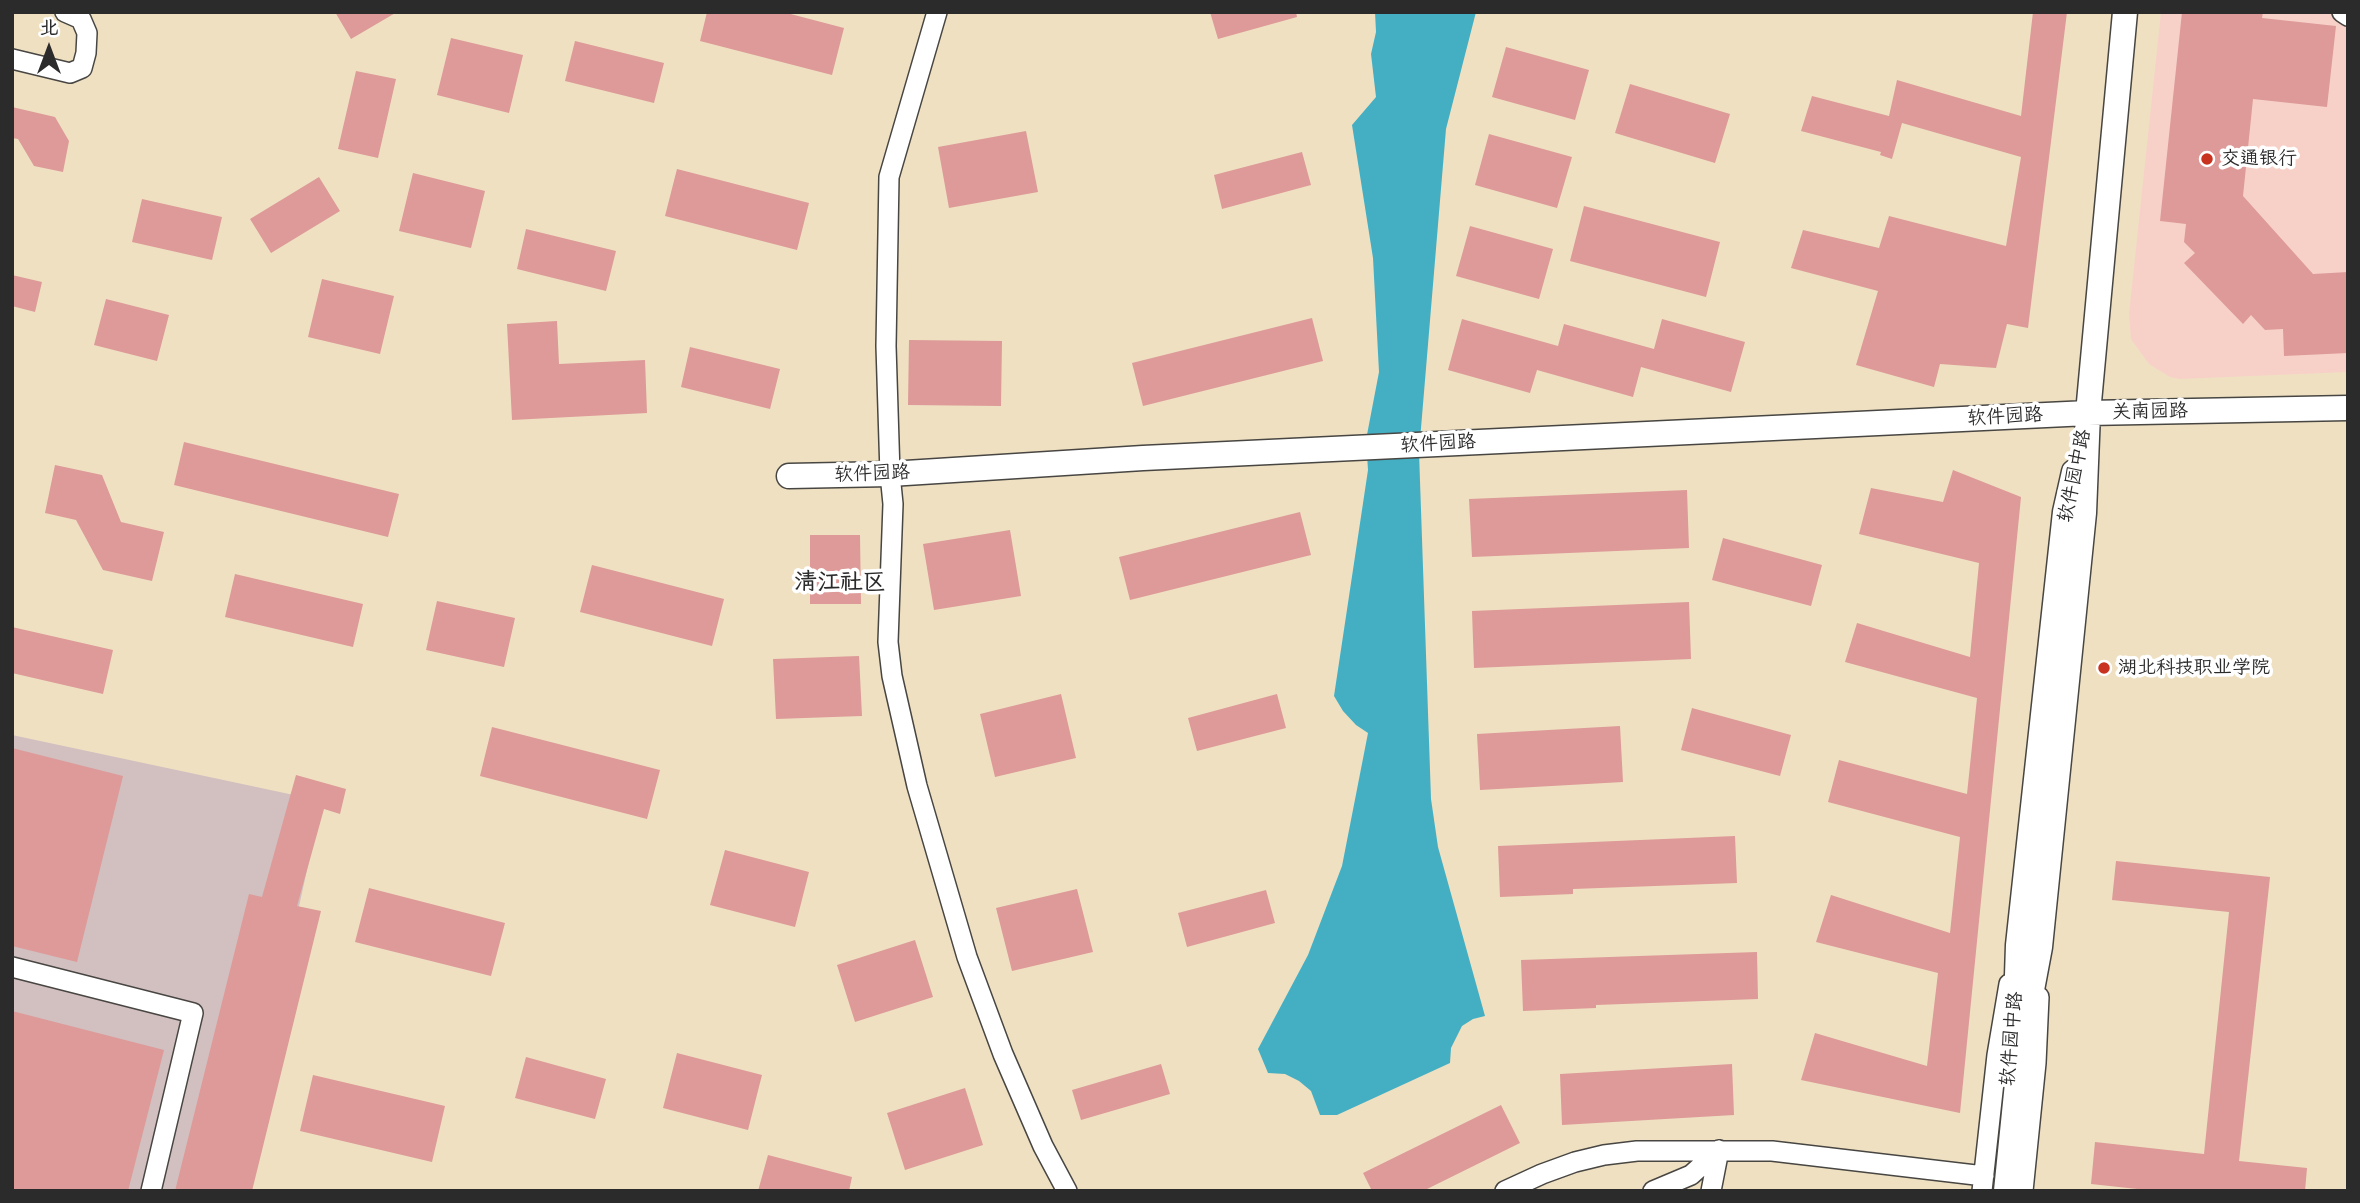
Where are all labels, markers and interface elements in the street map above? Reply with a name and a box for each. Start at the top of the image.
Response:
north arrow [14,14,84,84]
text: 北 [39,15,59,40]
place label: 交通银行 [2221,148,2297,170]
marker: 交通银行 [2199,151,2215,167]
street label: 关南园路 [2112,400,2188,424]
street label: 软件园路 [1966,404,2044,430]
street label: 软件园中路 [2054,427,2096,525]
street label: 软件园路 [1399,431,1477,457]
street label: 软件园路 [834,461,910,487]
district label: 清江社区 [794,569,886,597]
place label: 湖北科技职业学院 [2118,657,2270,679]
marker: 湖北科技职业学院 [2096,660,2112,676]
street label: 软件园中路 [1997,991,2027,1087]

